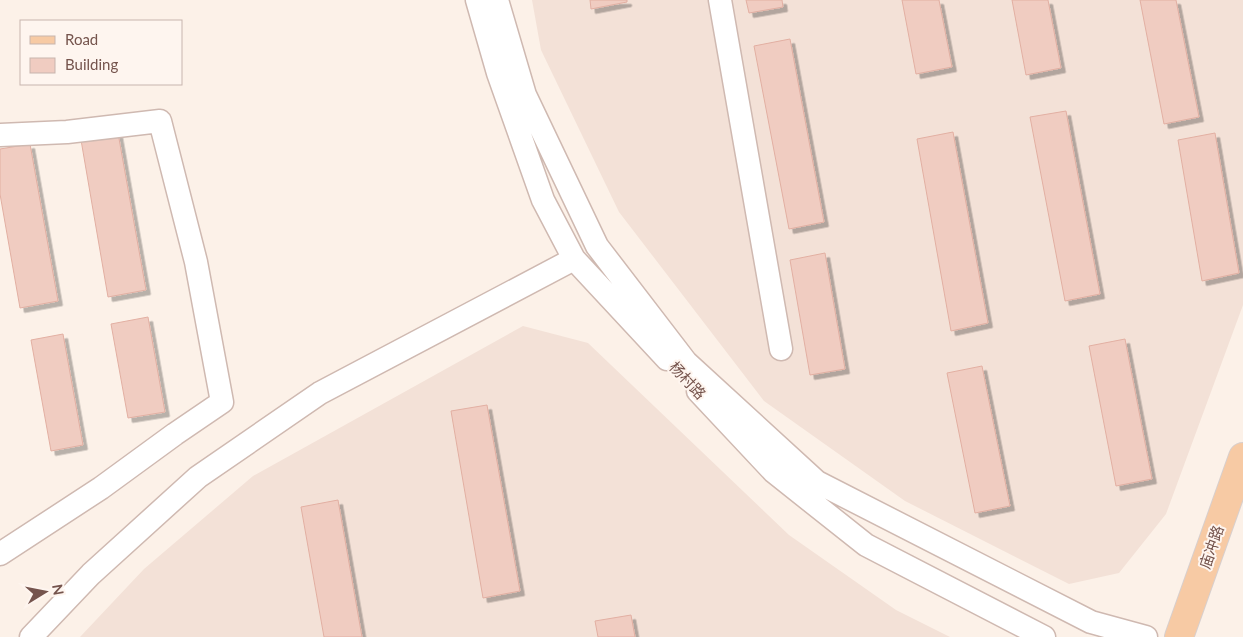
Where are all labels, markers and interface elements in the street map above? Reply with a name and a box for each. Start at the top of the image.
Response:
legend [20,20,182,85]
text: Road [65,30,98,48]
text: Building [65,55,118,73]
street label: 杨村路 [666,357,710,403]
street label: 庙冲路 [1195,523,1227,571]
north arrow [20,567,70,617]
text: N [49,583,68,596]

